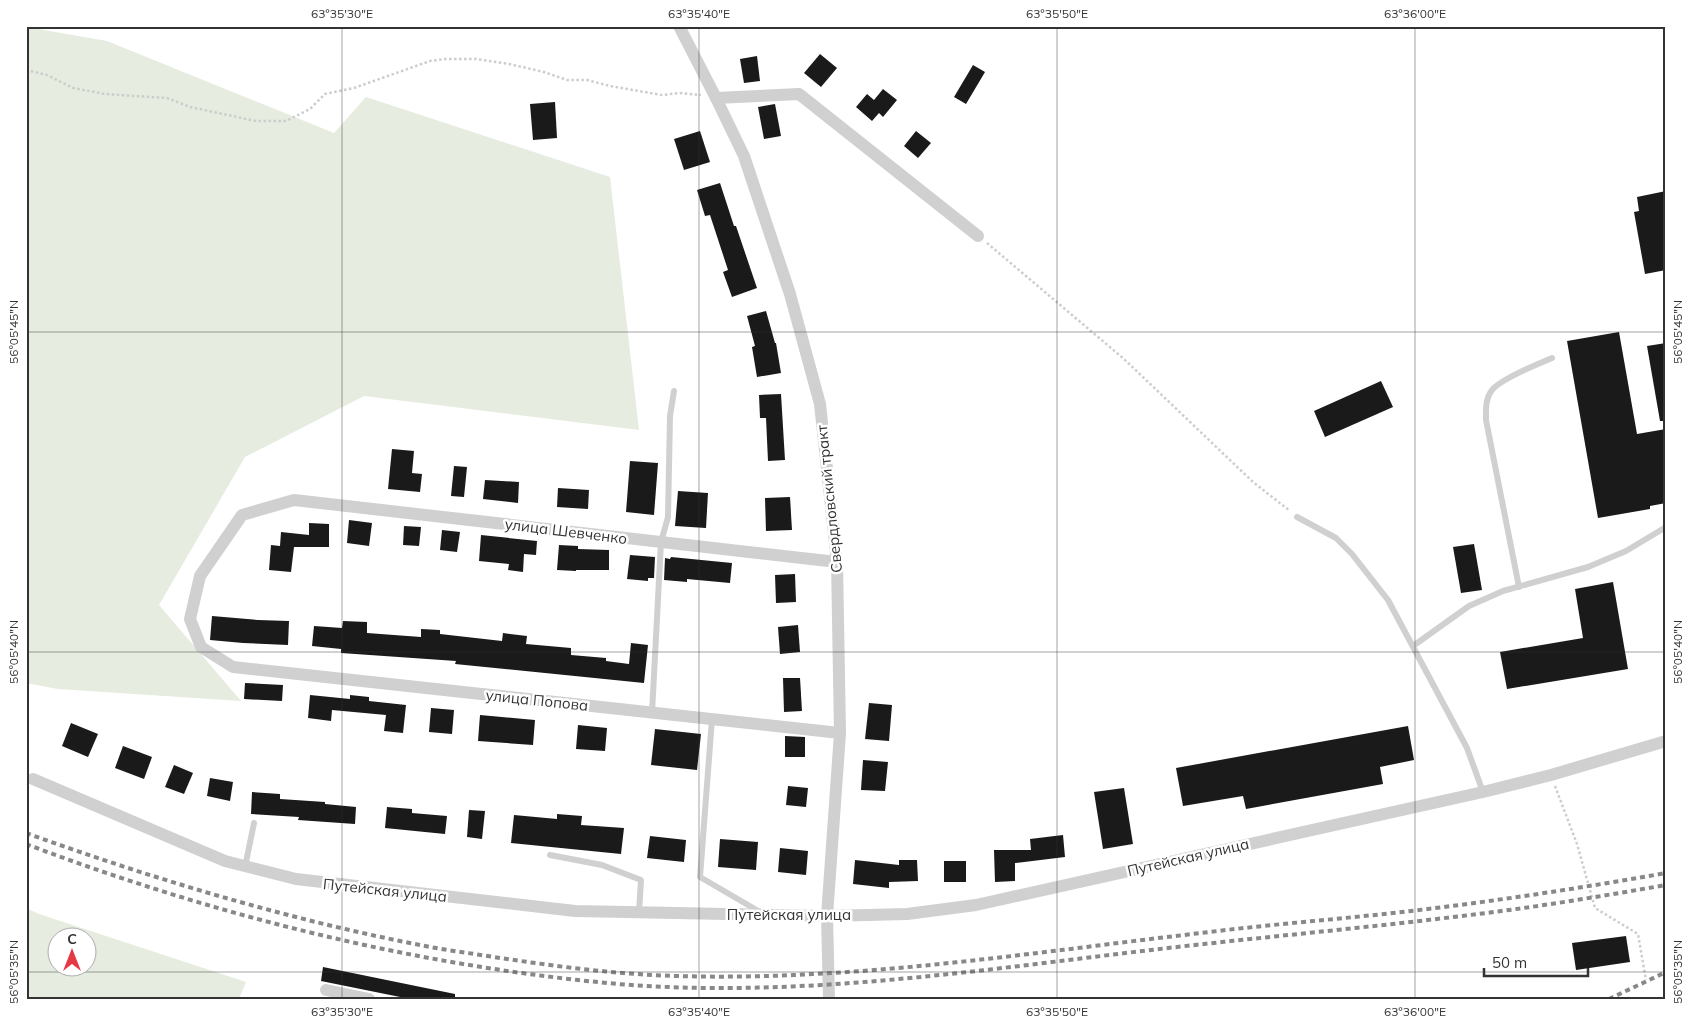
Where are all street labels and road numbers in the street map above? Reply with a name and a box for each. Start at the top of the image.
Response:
street label: Свердловский тракт [812,424,846,574]
street label: улица Шевченко [504,514,628,548]
street label: улица Попова [485,685,589,715]
street label: Путейская улица [1125,834,1251,880]
street label: Путейская улица [322,874,448,906]
street label: Путейская улица [727,905,851,924]

